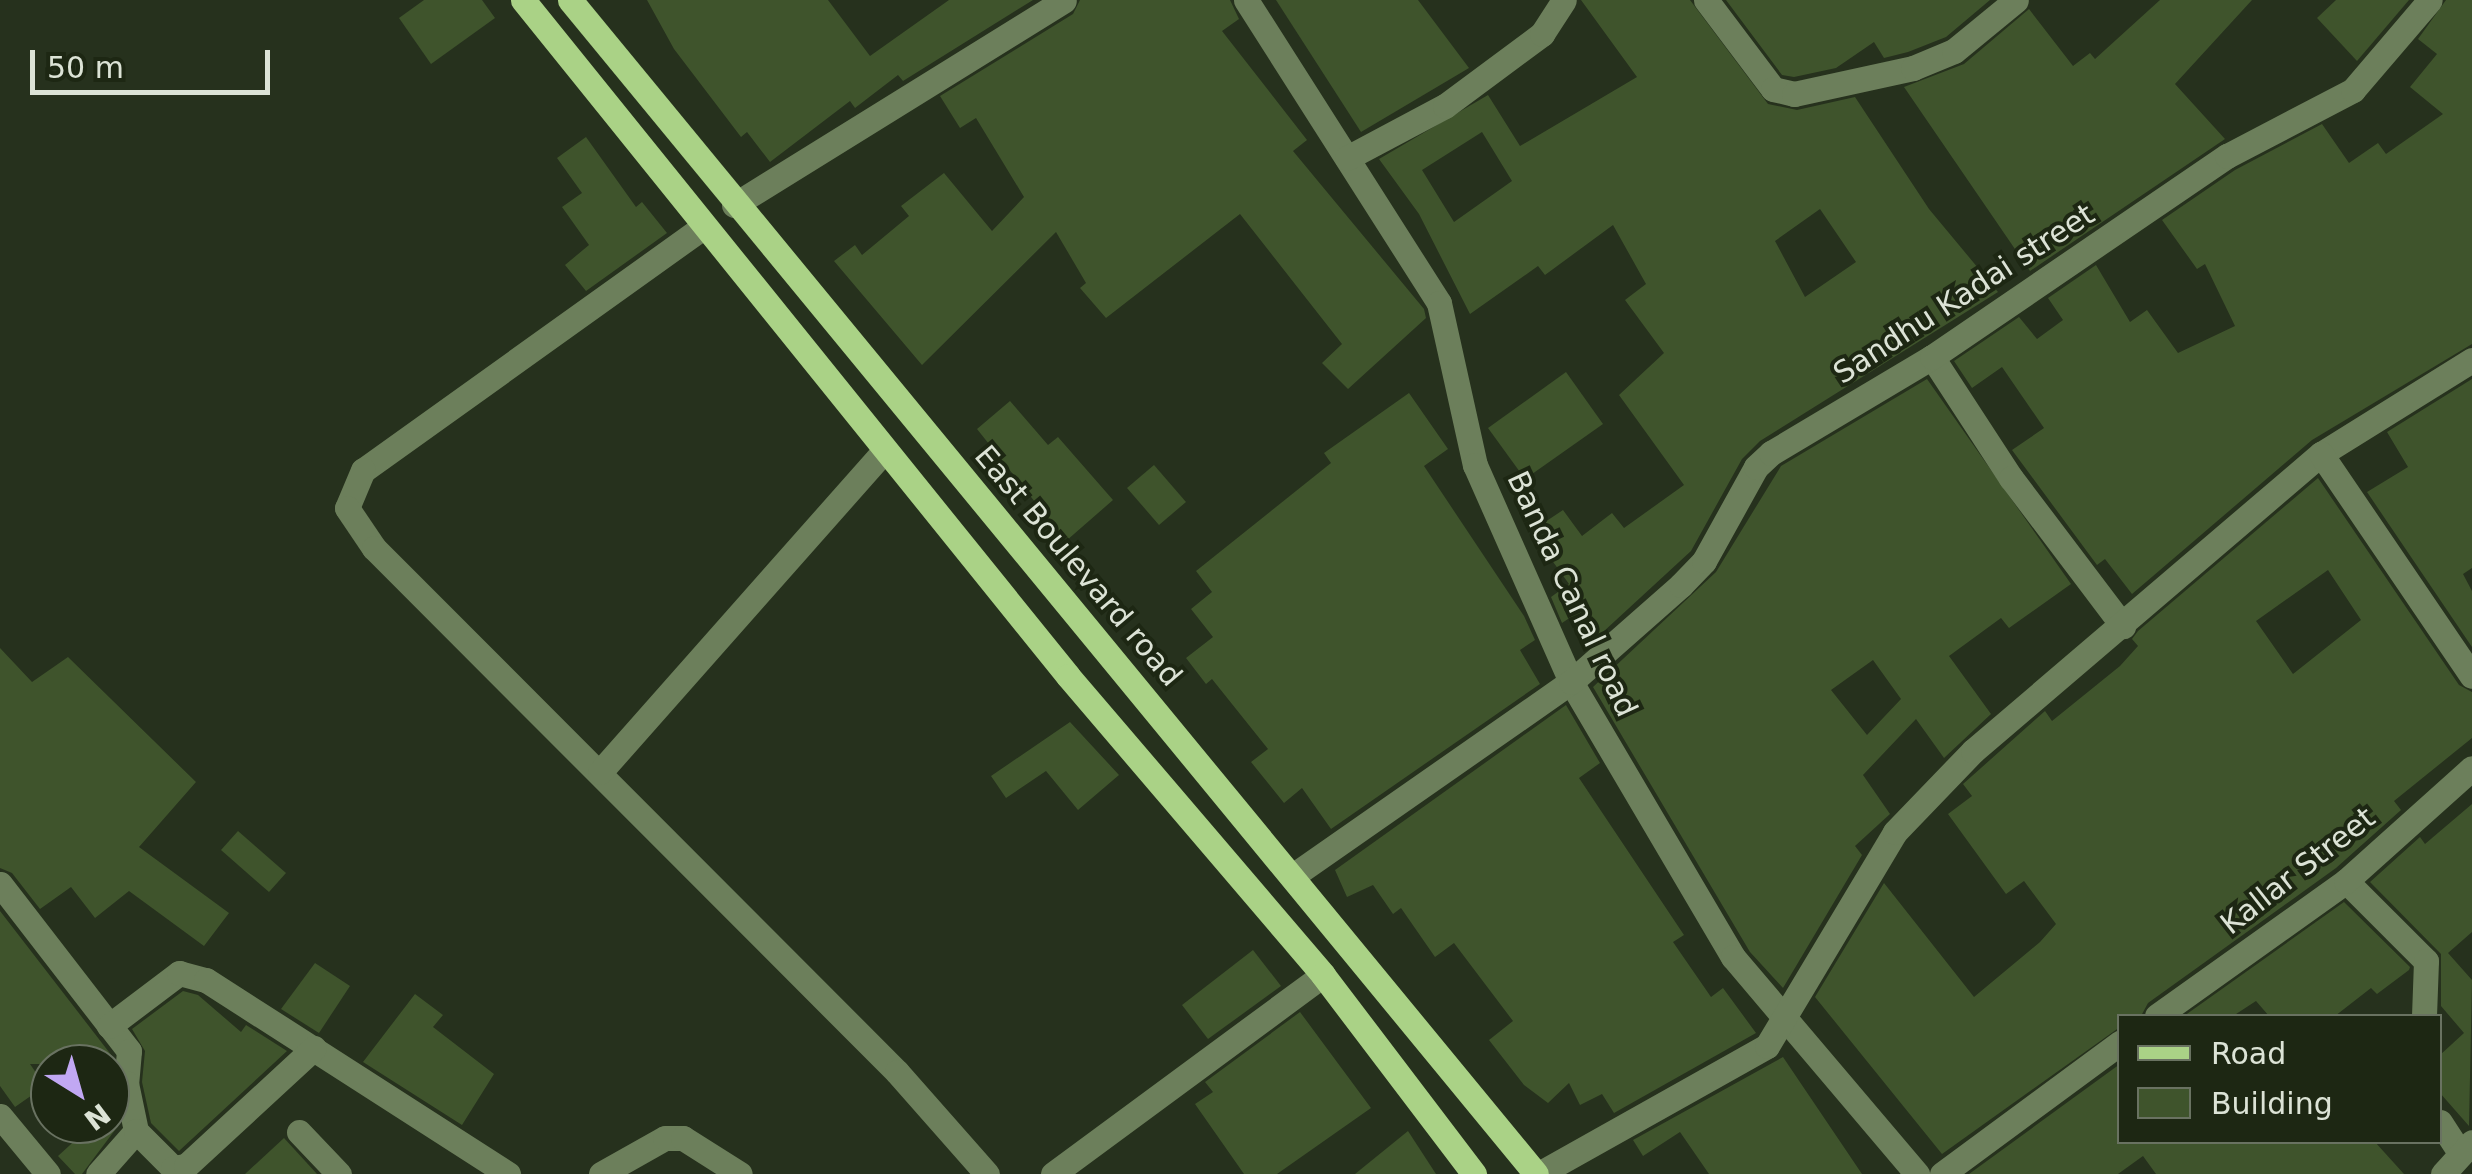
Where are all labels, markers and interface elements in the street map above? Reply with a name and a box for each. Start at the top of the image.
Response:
scale bar [35,30,275,92]
text: 50 m [47,50,124,85]
street label: Sandhu Kadai street [1827,196,2101,392]
street label: East Boulevard road [967,438,1189,694]
street label: Banda Canal road [1499,465,1645,723]
street label: Kallar Street [2214,800,2382,942]
legend [2117,1014,2442,1144]
text: Road [2211,1036,2286,1071]
north arrow [30,1044,130,1144]
text: Building [2211,1086,2333,1121]
text: N [78,1097,116,1137]

